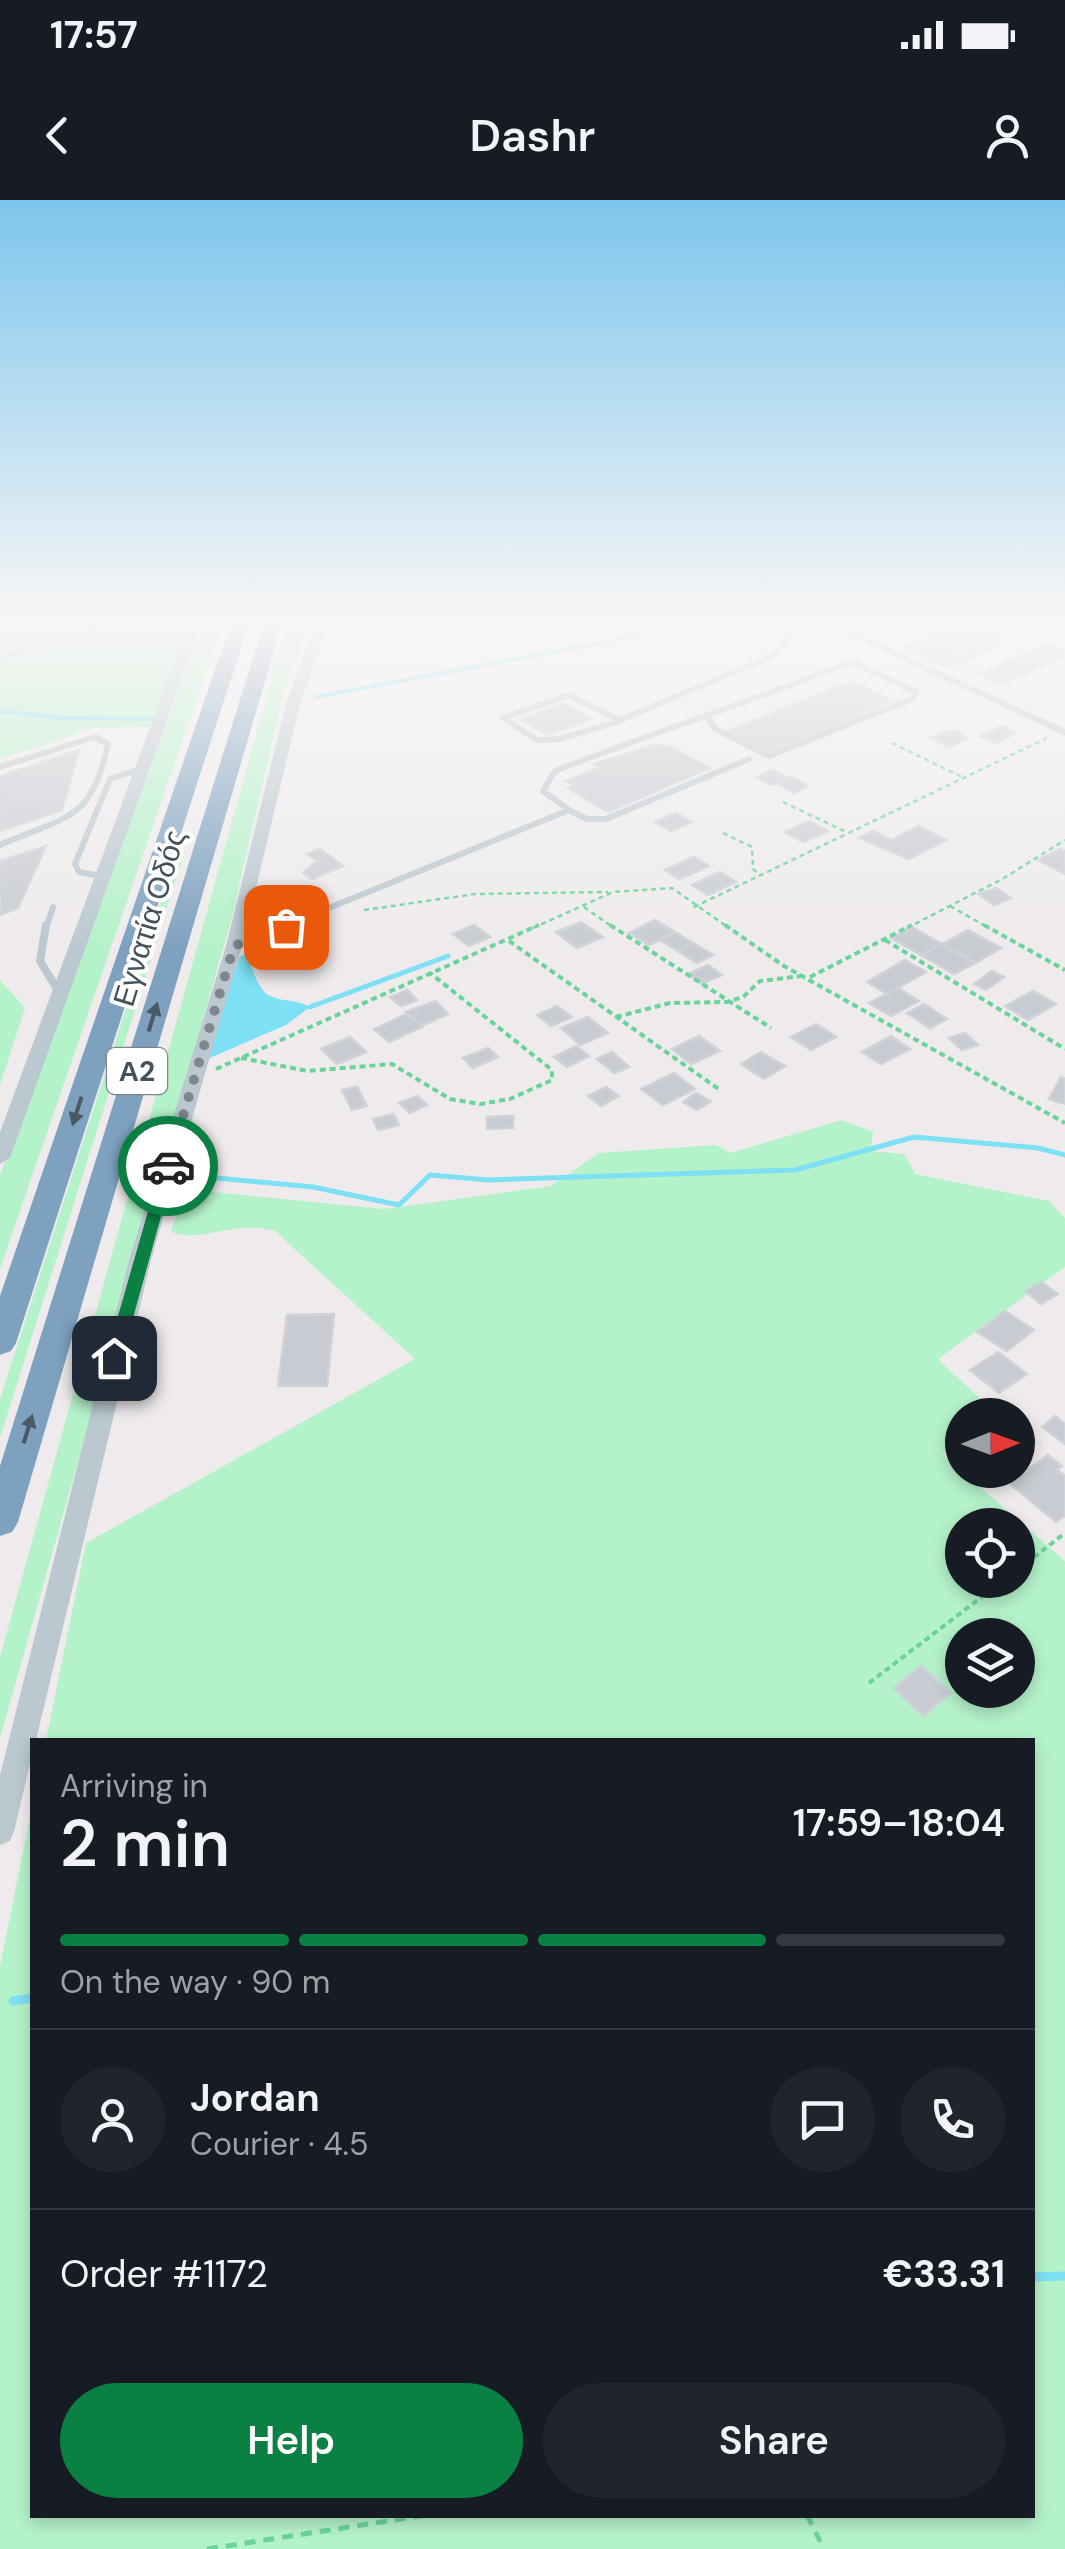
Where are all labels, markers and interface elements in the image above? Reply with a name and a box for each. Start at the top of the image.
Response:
text: 17:57 [50,10,138,60]
text: Dashr [469,106,596,165]
icon: back [30,108,85,163]
icon: person [980,108,1035,163]
street label: Εγνατία Οδός [104,825,194,1011]
pin [244,885,329,970]
icon: bag [259,900,314,955]
one-way arrow [146,1001,161,1032]
road number: Α2 [107,1048,167,1094]
one-way arrow [69,1097,84,1127]
courier [118,1116,218,1216]
icon: car [141,1139,196,1194]
pin [72,1316,157,1401]
icon: home [87,1331,142,1386]
north arrow [945,1398,1035,1488]
map controls [945,1398,1035,1708]
one-way arrow [21,1413,36,1443]
button: locate [945,1508,1035,1598]
button: layers [945,1618,1035,1708]
text: Arriving in [60,1765,208,1807]
text: 17:59–18:04 [793,1798,1005,1848]
text: 2 min [60,1802,230,1886]
text: On the way · 90 m [60,1961,330,2003]
button: person [60,2067,165,2172]
button: chat [770,2067,875,2172]
button: phone [900,2067,1005,2172]
text: Jordan [190,2073,320,2123]
text: Courier · 4.5 [190,2123,368,2165]
text: Order #1172 [60,2249,268,2299]
text: €33.31 [883,2249,1005,2299]
button: Help [60,2383,523,2498]
button: Share [543,2383,1005,2498]

